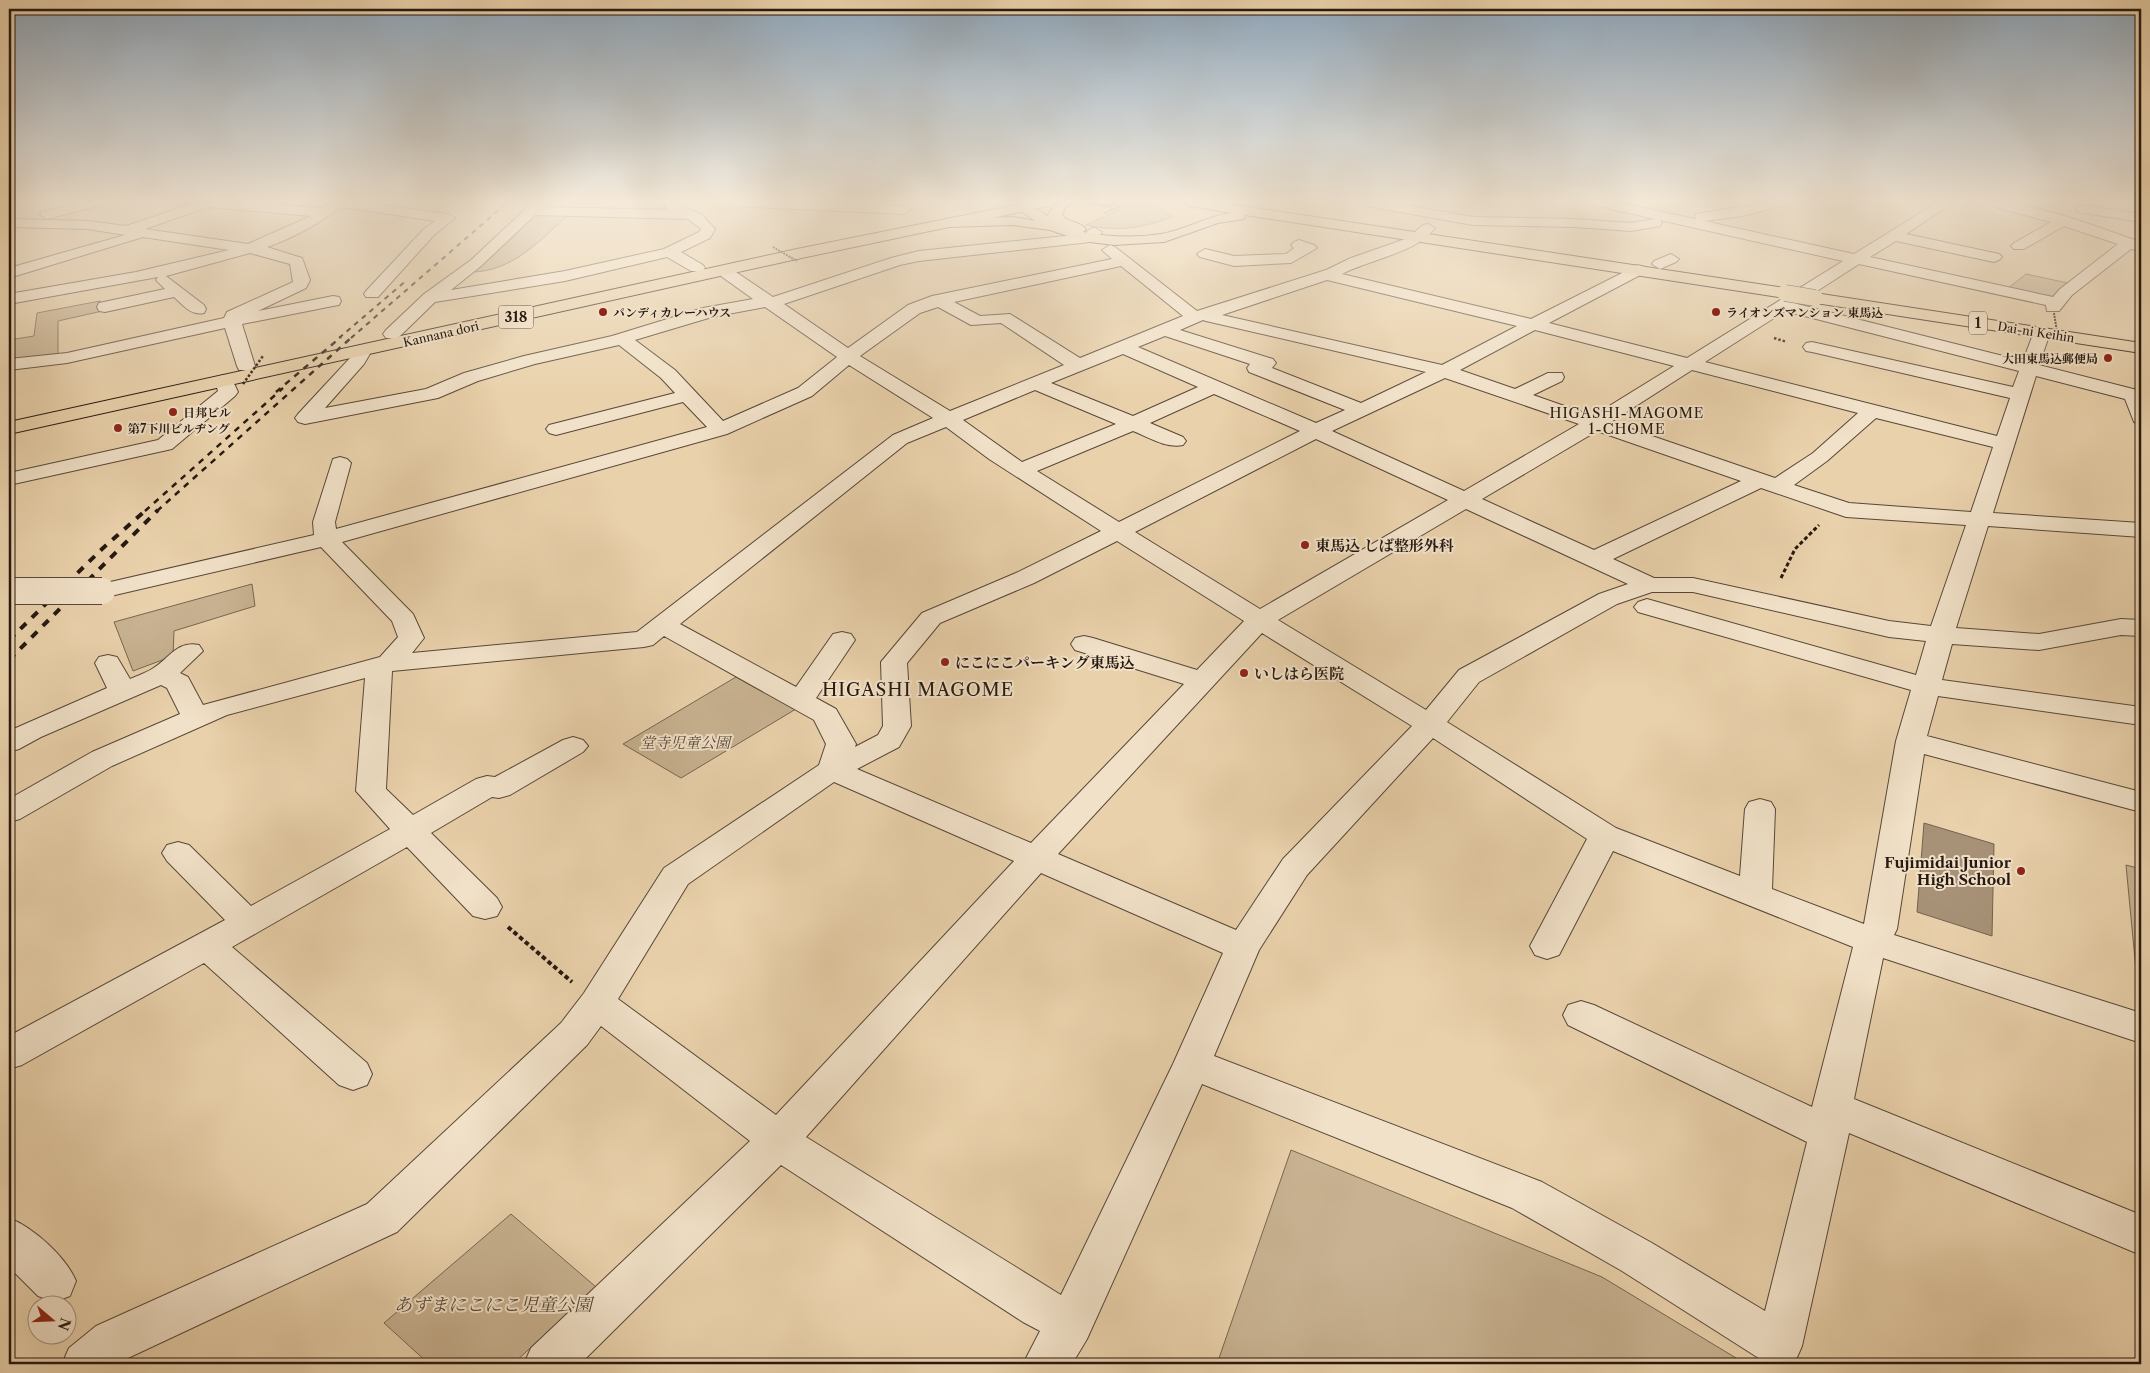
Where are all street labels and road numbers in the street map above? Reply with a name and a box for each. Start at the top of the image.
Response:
road number: 318 [498,306,534,328]
road number: 1 [1969,312,1987,334]
street label: Kannana dori [402,318,481,350]
street label: Dai-ni Keihin [1996,319,2076,346]

